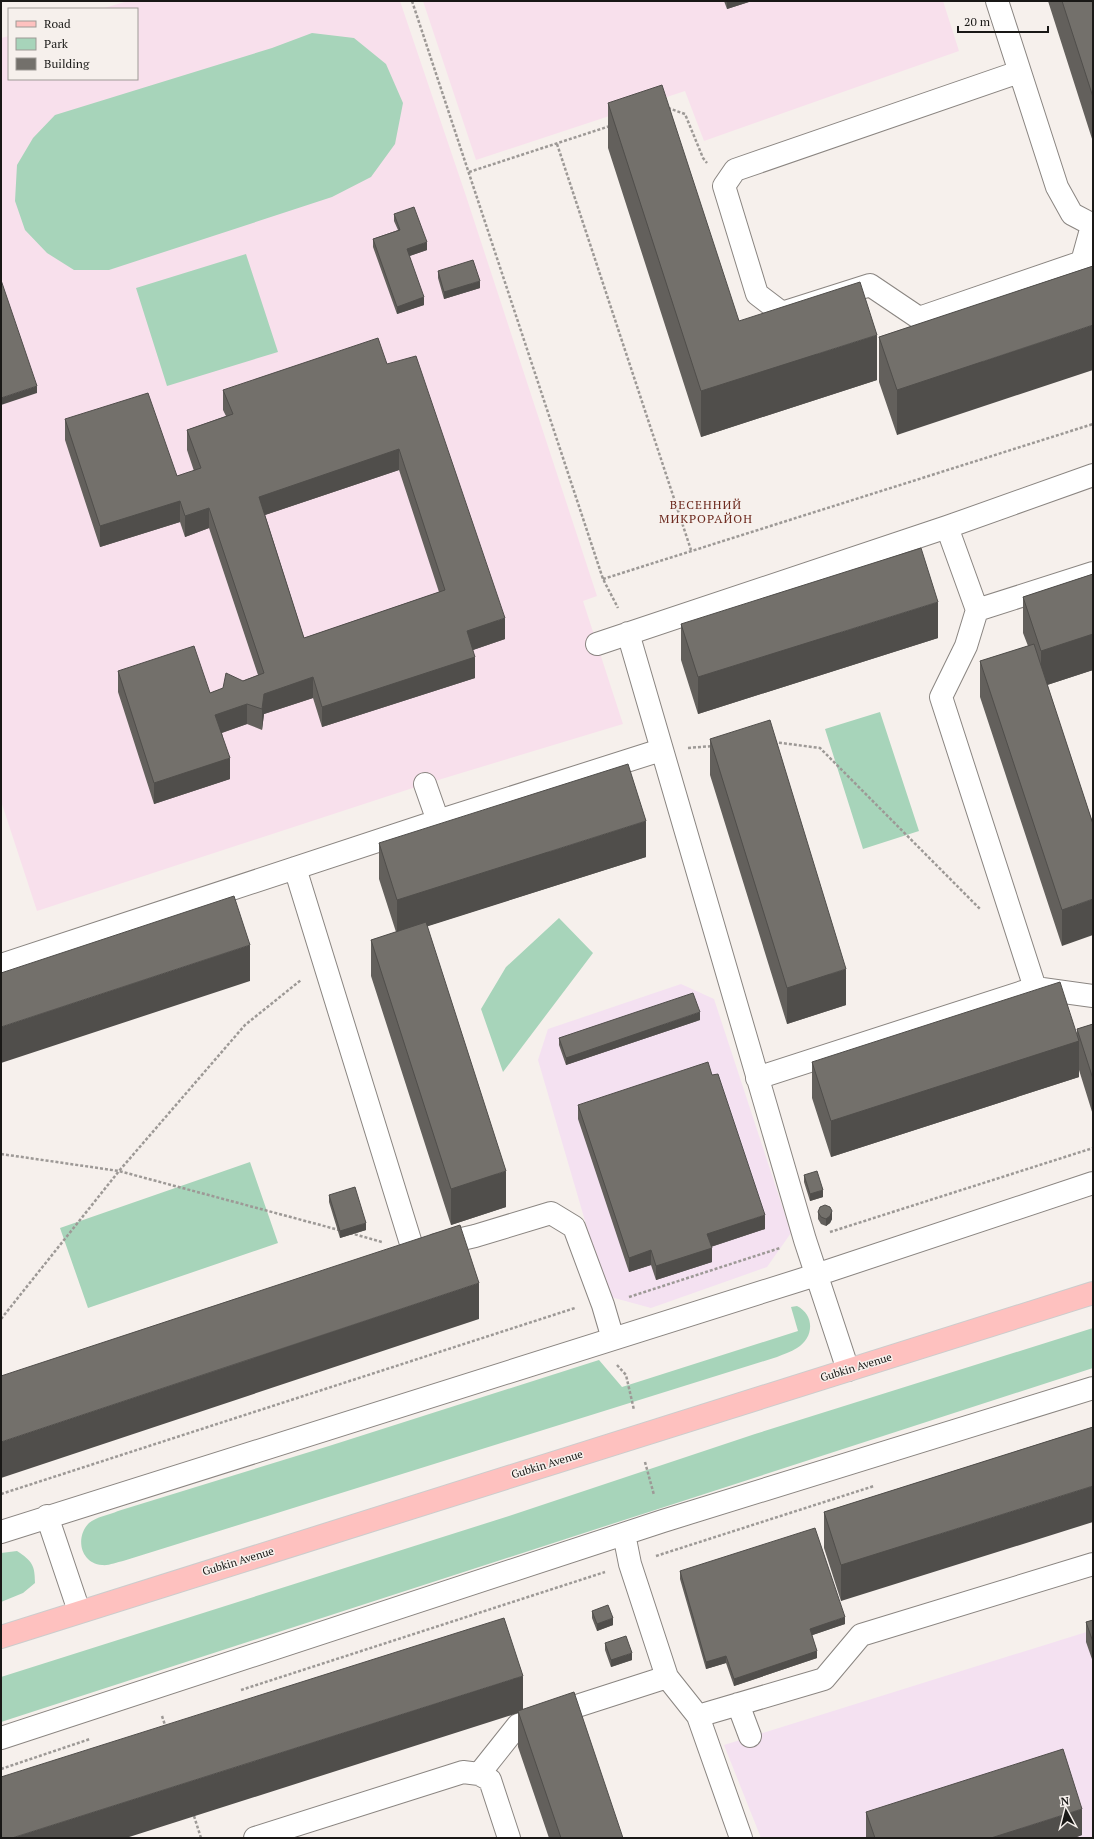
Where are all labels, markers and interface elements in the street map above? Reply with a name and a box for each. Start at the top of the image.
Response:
legend [8,8,138,80]
scale bar [958,8,1048,34]
text: 20 m [964,14,991,29]
text: Road [44,16,71,31]
text: Park [44,36,69,51]
text: Building [44,56,90,71]
district label: ВЕСЕННИЙ МИКРОРАЙОН [659,497,753,526]
street label: Gubkin Avenue [819,1349,894,1384]
street label: Gubkin Avenue [510,1446,585,1481]
street label: Gubkin Avenue [201,1543,276,1578]
north arrow [1046,1791,1086,1831]
text: N [1060,1794,1070,1809]

